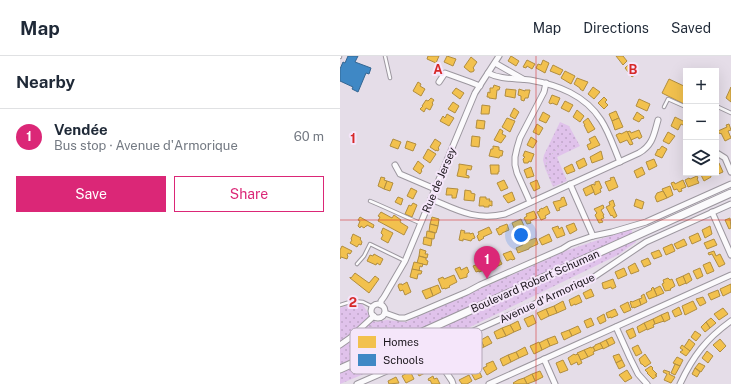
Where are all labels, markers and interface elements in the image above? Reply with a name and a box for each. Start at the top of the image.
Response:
text: Map [20,17,60,39]
text: Map [533,20,561,36]
text: Directions [583,20,649,36]
text: Saved [671,20,711,36]
text: A [433,62,443,77]
text: B [629,62,638,77]
map controls [683,68,719,176]
button: + [683,68,719,104]
text: Nearby [16,72,75,92]
button: − [683,104,719,140]
text: Vendée [54,121,108,138]
text: 1 [26,129,32,144]
text: 60 m [294,129,324,144]
text: 1 [350,131,356,146]
text: Bus stop · Avenue d'Armorique [54,138,238,153]
button: layers [683,140,719,176]
street label: Rue de Jersey [420,145,458,215]
button: Save [16,176,166,212]
button: Share [174,176,324,212]
your location [511,225,531,245]
pin: 1 [474,246,500,279]
street label: Boulevard Robert Schuman [469,247,601,315]
street label: Avenue d'Armorique [498,271,596,325]
text: 2 [349,295,357,310]
legend [350,328,482,374]
text: Homes [383,336,419,348]
text: Schools [383,354,424,366]

